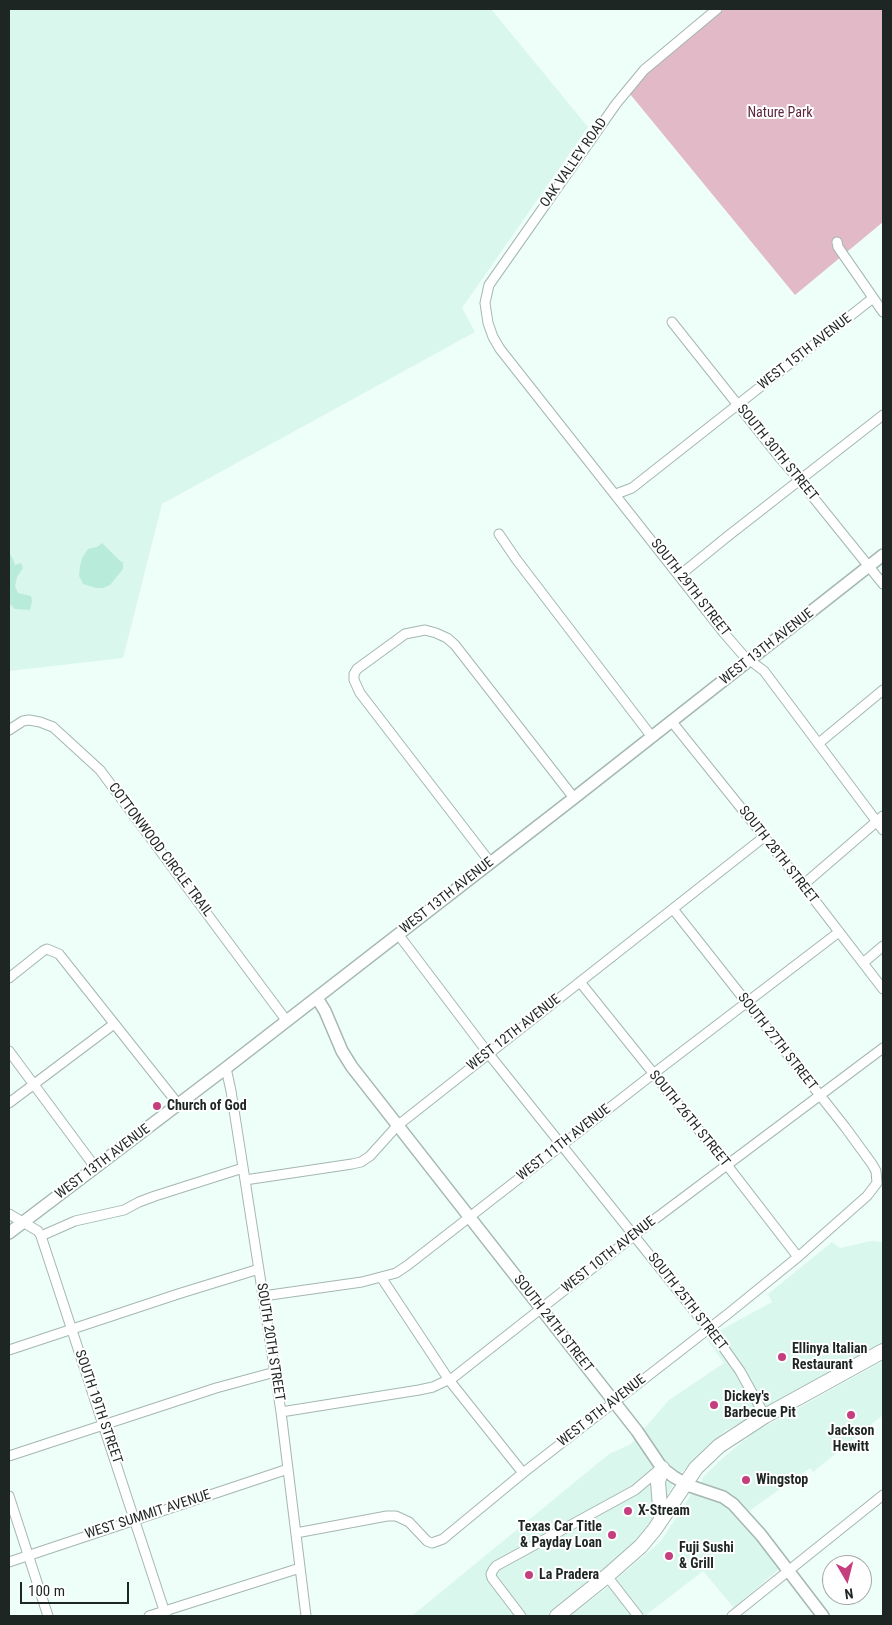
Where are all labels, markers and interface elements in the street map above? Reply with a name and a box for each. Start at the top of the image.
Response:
park label: Nature Park [747,105,813,121]
street label: OAK VALLEY ROAD [537,115,611,211]
street label: WEST 15TH AVENUE [755,310,855,394]
street label: SOUTH 30TH STREET [733,401,821,505]
street label: SOUTH 29TH STREET [647,536,733,640]
street label: WEST 13TH AVENUE [717,605,817,689]
street label: COTTONWOOD CIRCLE TRAIL [104,780,216,920]
street label: SOUTH 28TH STREET [735,803,821,907]
street label: WEST 13TH AVENUE [397,854,497,938]
street label: SOUTH 27TH STREET [734,990,820,1094]
street label: WEST 12TH AVENUE [464,991,564,1075]
street label: SOUTH 26TH STREET [645,1067,733,1171]
place label: Church of God [167,1098,247,1114]
marker: Church of God [151,1100,163,1112]
street label: WEST 11TH AVENUE [514,1101,614,1185]
street label: WEST 13TH AVENUE [52,1121,154,1203]
street label: WEST 10TH AVENUE [559,1213,659,1297]
street label: SOUTH 25TH STREET [644,1250,730,1354]
street label: SOUTH 24TH STREET [510,1272,596,1376]
street label: SOUTH 20TH STREET [252,1282,288,1402]
place label: Ellinya Italian Restaurant [792,1341,868,1374]
street label: SOUTH 19TH STREET [71,1348,125,1466]
marker: Ellinya Italian Restaurant [776,1351,788,1363]
street label: WEST 9TH AVENUE [555,1371,649,1451]
place label: Dickey's Barbecue Pit [724,1389,796,1421]
marker: Dickey's Barbecue Pit [708,1399,720,1411]
marker: Jackson Hewitt [845,1409,857,1421]
place label: Jackson Hewitt [828,1423,874,1455]
place label: Wingstop [756,1472,808,1488]
marker: Wingstop [740,1474,752,1486]
street label: WEST SUMMIT AVENUE [83,1487,213,1543]
place label: X-Stream [638,1503,690,1519]
marker: X-Stream [622,1505,634,1517]
place label: Texas Car Title & Payday Loan [518,1519,602,1551]
marker: Texas Car Title & Payday Loan [606,1529,618,1541]
place label: Fuji Sushi & Grill [679,1540,734,1572]
marker: Fuji Sushi & Grill [663,1550,675,1562]
north arrow [822,1555,872,1605]
place label: La Pradera [539,1567,599,1583]
marker: La Pradera [523,1569,535,1581]
scale bar [22,1572,131,1604]
text: 100 m [28,1582,65,1600]
text: N [844,1585,854,1602]

